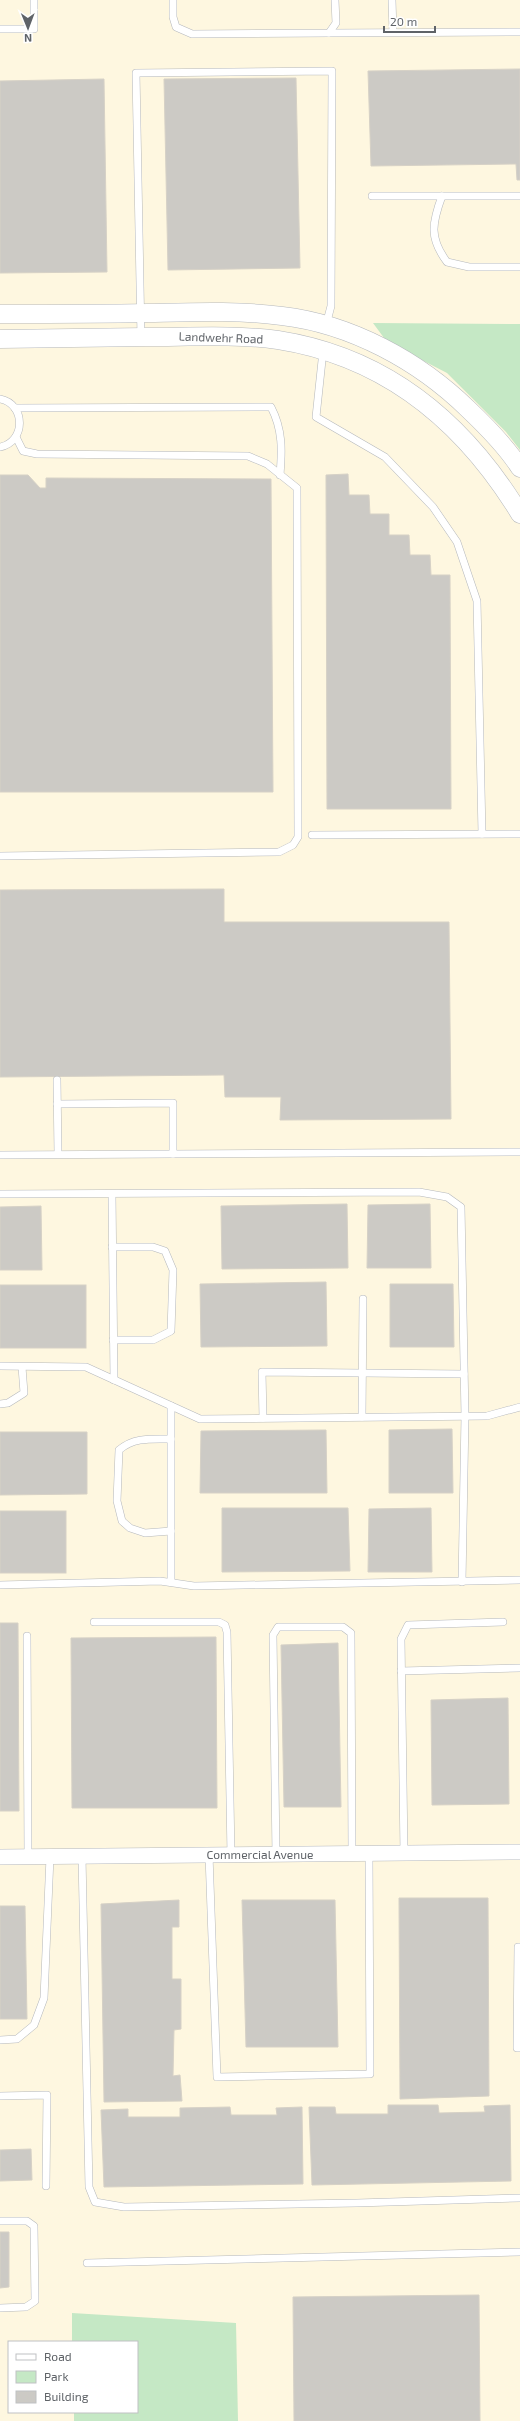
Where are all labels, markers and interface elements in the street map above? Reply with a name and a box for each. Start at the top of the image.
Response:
north arrow [8,8,48,48]
scale bar [384,8,435,34]
text: 20 m [390,14,417,28]
text: N [24,32,32,45]
street label: Landwehr Road [178,329,264,345]
street label: Commercial Avenue [206,1847,314,1861]
legend [8,2341,138,2413]
text: Road [44,2349,72,2363]
text: Park [44,2369,69,2383]
text: Building [44,2389,89,2403]

